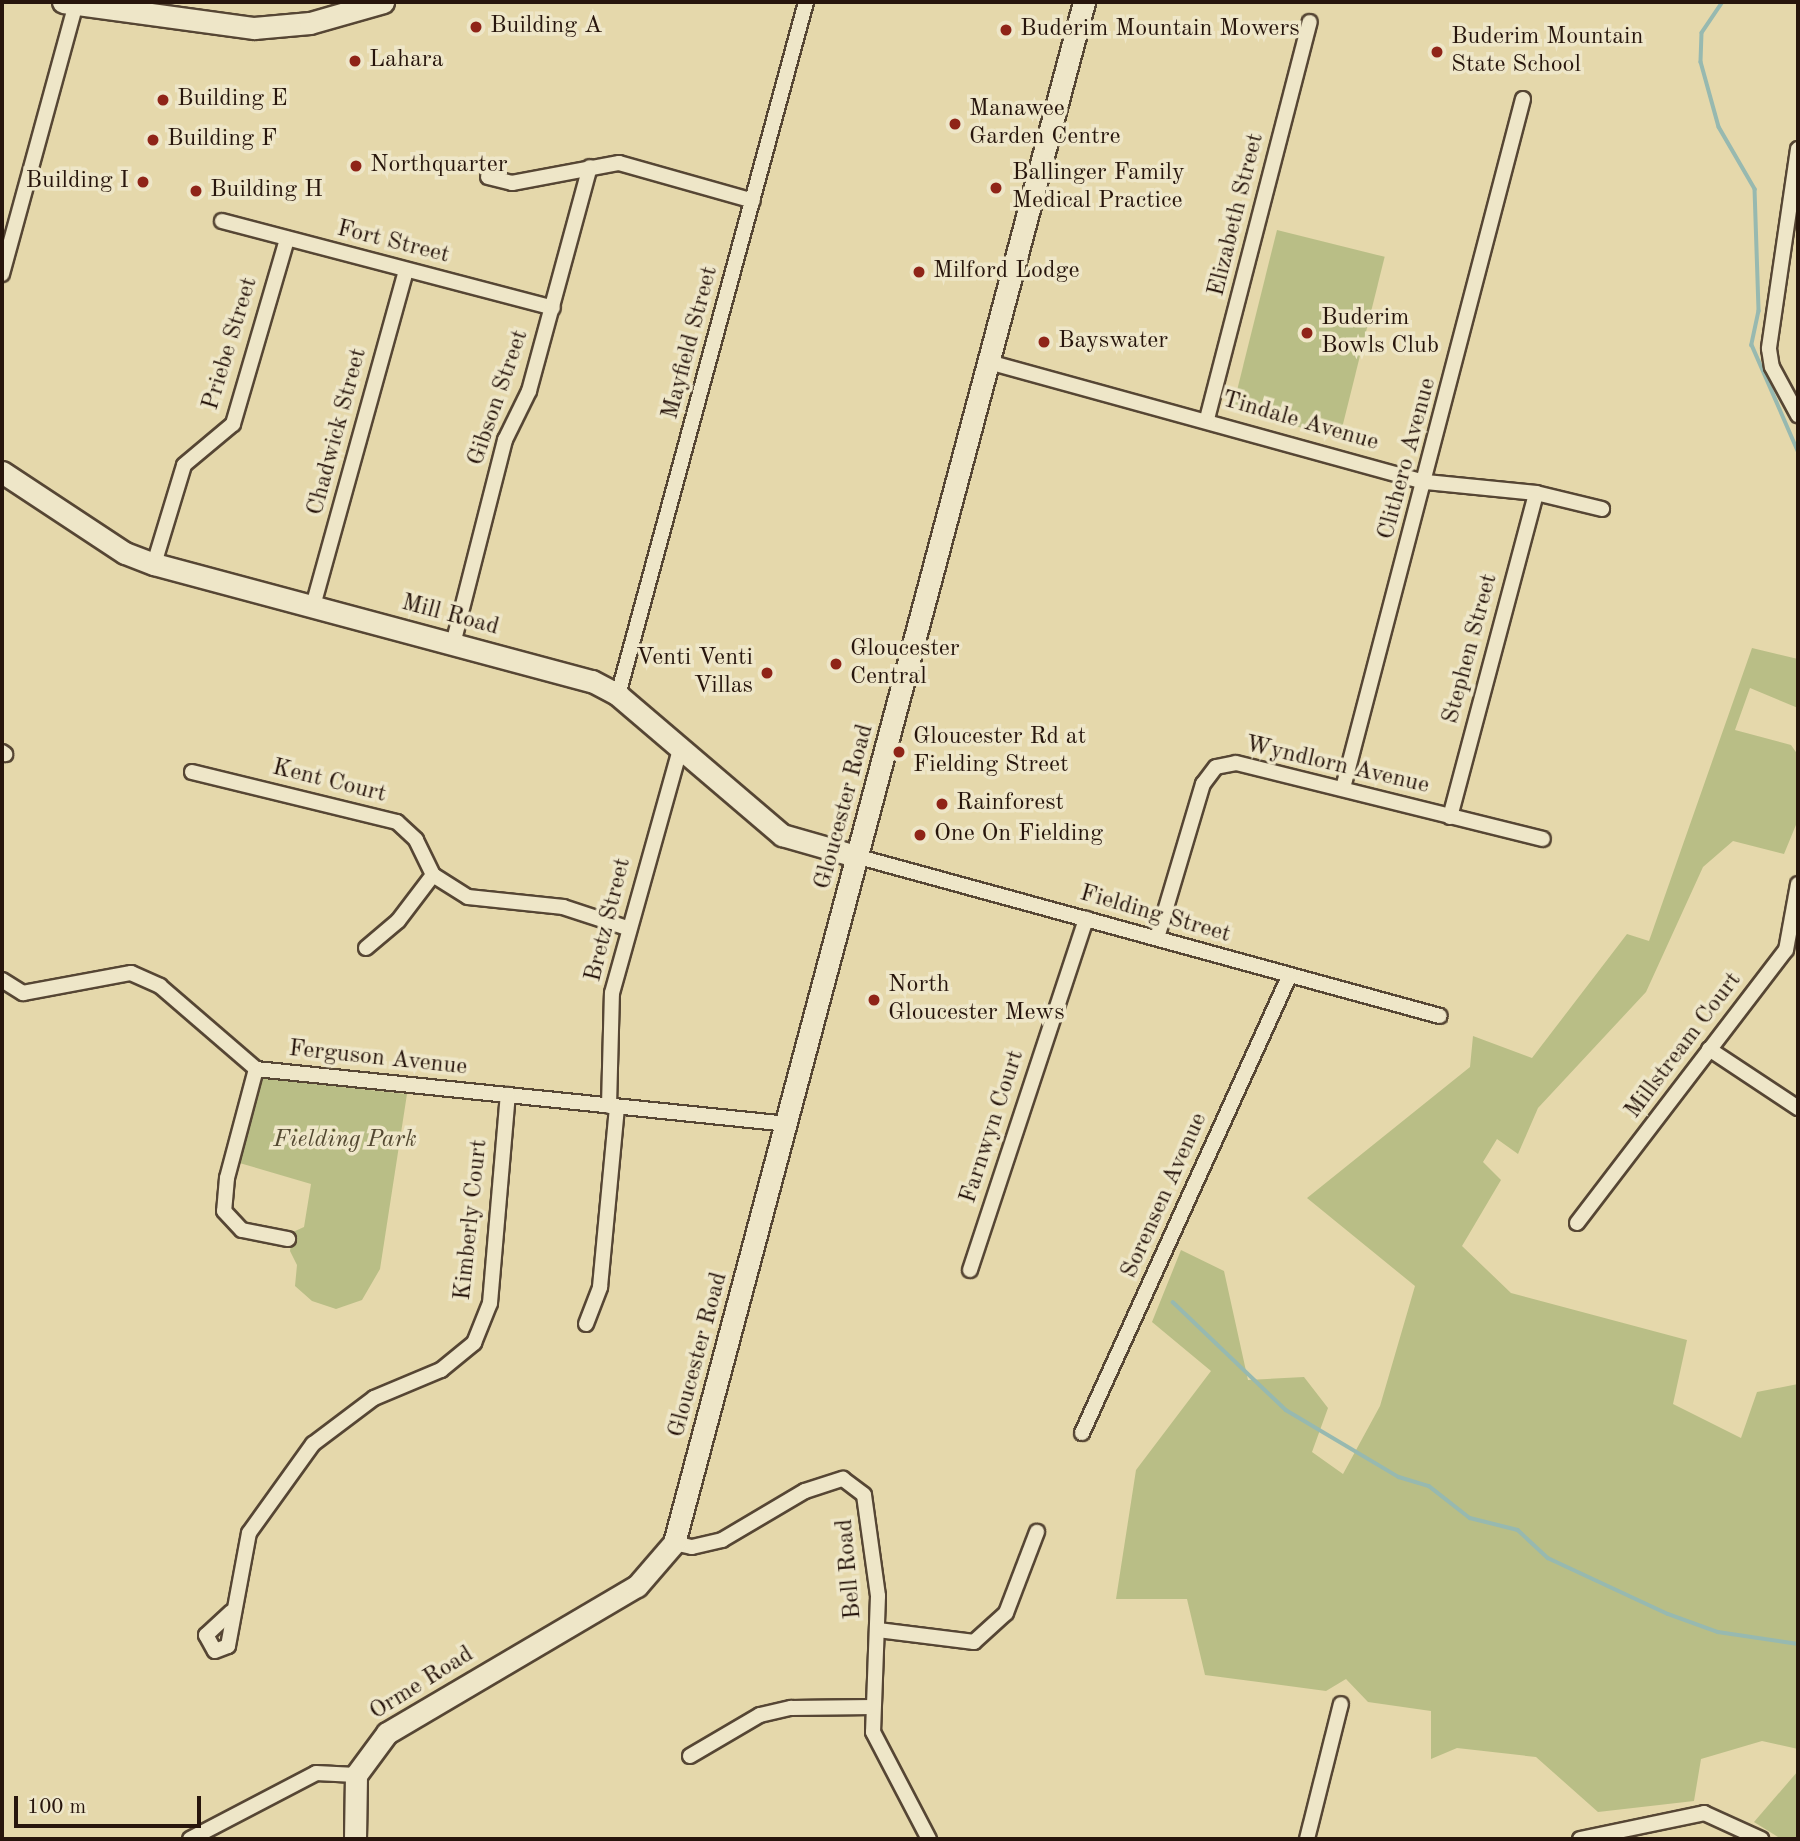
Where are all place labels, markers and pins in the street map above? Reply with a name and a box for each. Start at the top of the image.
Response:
place label: Building A [490,13,602,41]
place label: Buderim Mountain Mowers [1020,16,1300,44]
marker: Building A [468,19,484,35]
marker: Buderim Mountain Mowers [998,22,1014,38]
place label: Buderim Mountain State School [1451,24,1644,80]
marker: Buderim Mountain State School [1429,44,1445,60]
place label: Lahara [369,47,444,75]
marker: Lahara [347,53,363,69]
place label: Building E [177,86,288,114]
marker: Building E [155,92,171,108]
place label: Manawee Garden Centre [969,96,1121,152]
marker: Manawee Garden Centre [947,116,963,132]
place label: Building F [167,126,277,154]
marker: Building F [145,132,161,148]
place label: Northquarter [370,152,508,180]
marker: Northquarter [348,158,364,174]
place label: Ballinger Family Medical Practice [1012,160,1185,216]
place label: Building I [26,168,129,196]
marker: Building I [135,174,151,190]
place label: Building H [210,177,323,205]
marker: Ballinger Family Medical Practice [986,178,1006,198]
marker: Building H [188,183,204,199]
place label: Milford Lodge [933,258,1079,286]
marker: Milford Lodge [911,264,927,280]
place label: Buderim Bowls Club [1321,305,1439,361]
marker: Buderim Bowls Club [1299,325,1315,341]
place label: Bayswater [1058,328,1168,356]
marker: Bayswater [1036,334,1052,350]
place label: Gloucester Central [850,636,960,692]
place label: Venti Venti Villas [636,645,753,701]
marker: Gloucester Central [828,656,844,672]
marker: Venti Venti Villas [759,665,775,681]
place label: Gloucester Rd at Fielding Street [913,724,1086,780]
marker: Gloucester Rd at Fielding Street [891,744,907,760]
place label: Rainforest [956,790,1064,818]
marker: Rainforest [934,796,950,812]
place label: One On Fielding [934,821,1103,849]
marker: One On Fielding [912,827,928,843]
place label: North Gloucester Mews [888,972,1065,1028]
marker: North Gloucester Mews [866,992,882,1008]

